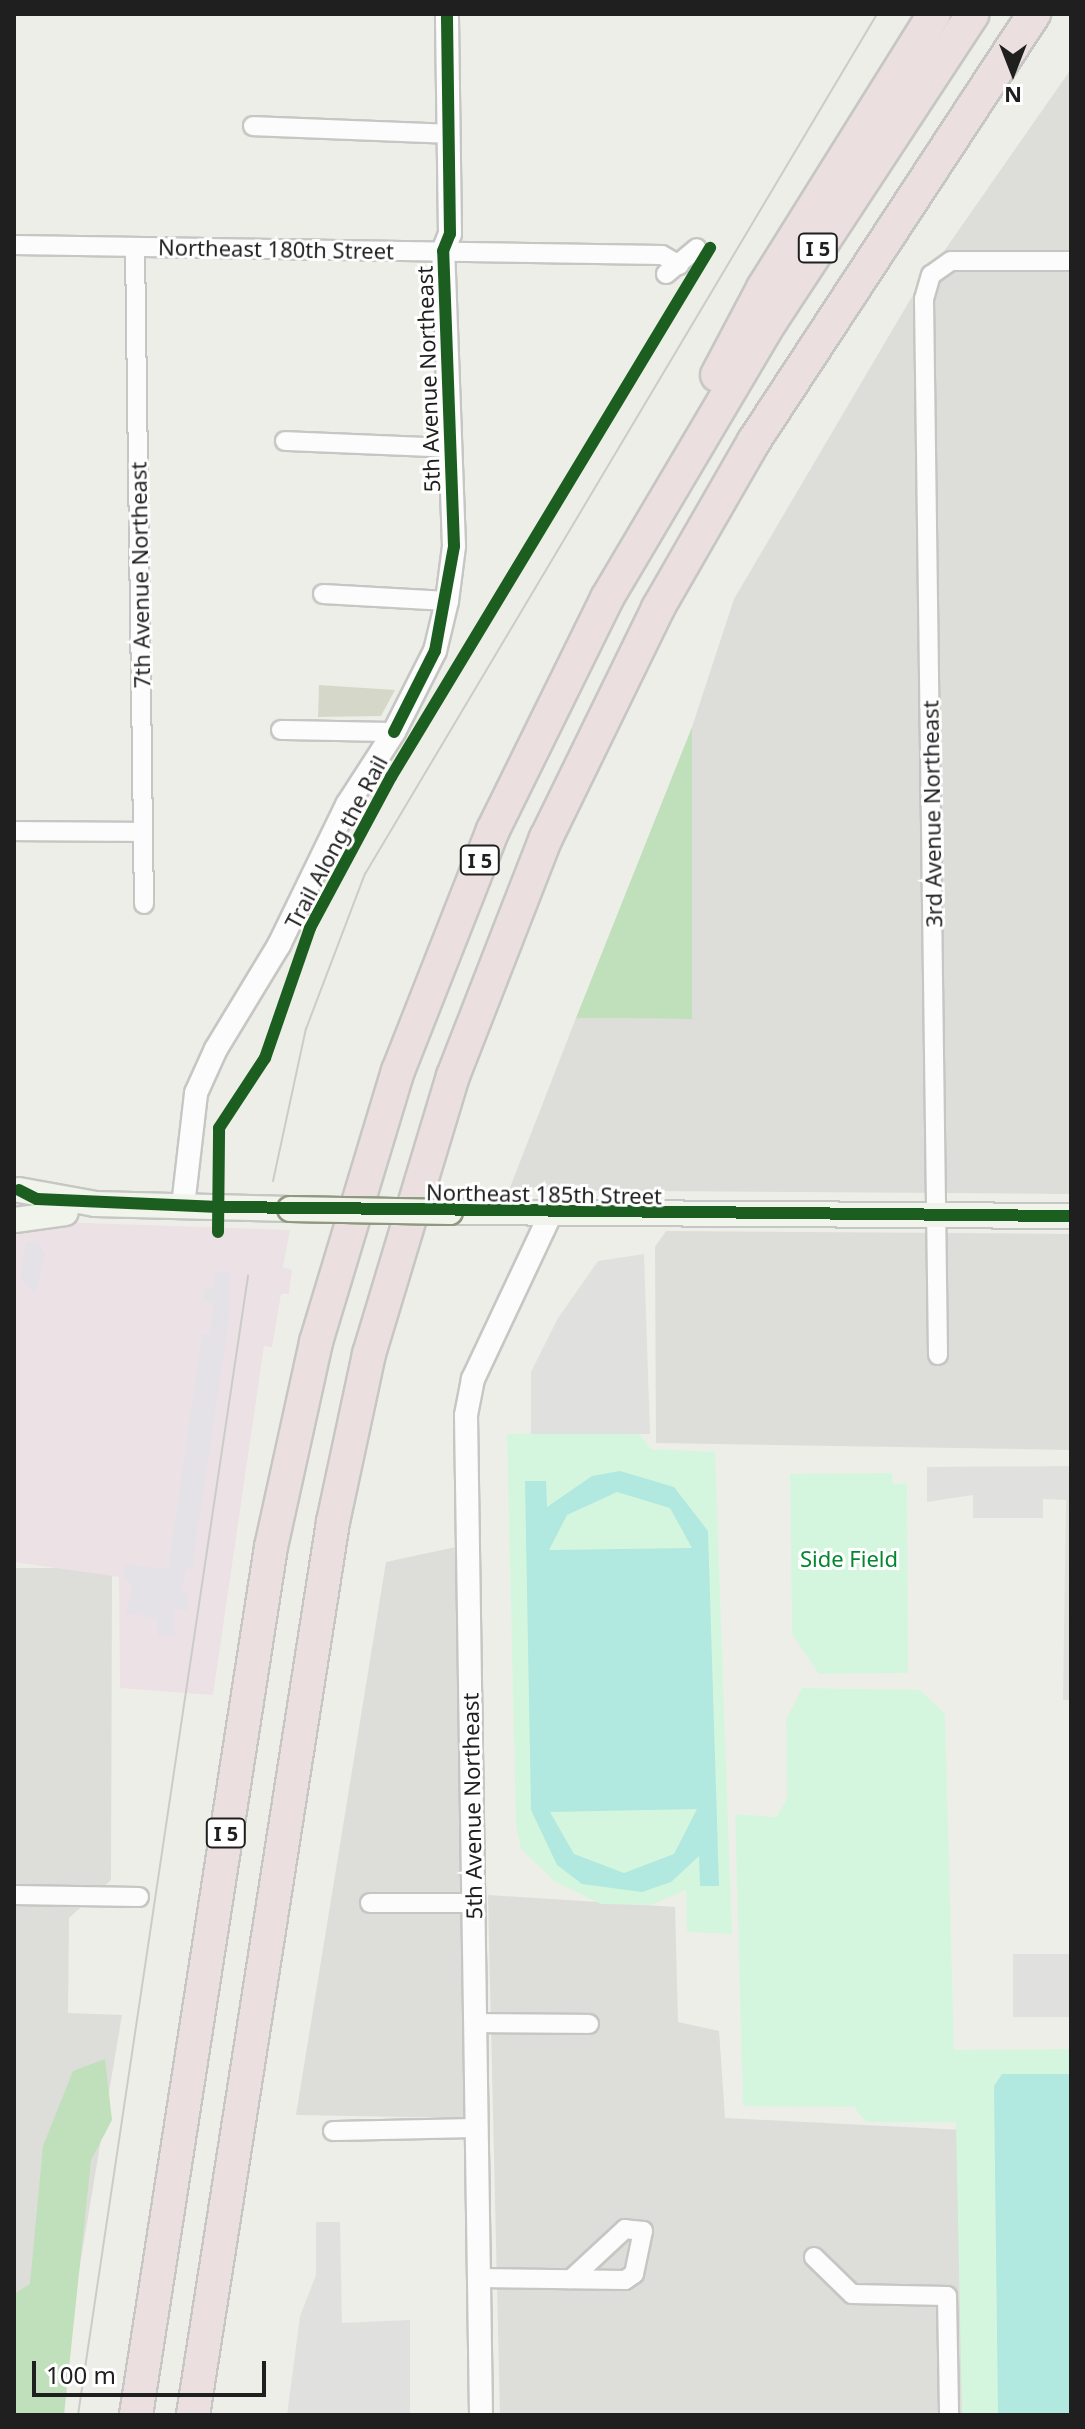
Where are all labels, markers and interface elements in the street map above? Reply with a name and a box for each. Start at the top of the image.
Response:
north arrow [973,32,1053,112]
text: N [1004,81,1022,111]
road number: I 5 [796,232,840,264]
street label: Northeast 180th Street [158,234,394,264]
street label: 5th Avenue Northeast [411,265,445,493]
street label: 7th Avenue Northeast [125,461,155,689]
street label: 3rd Avenue Northeast [917,700,947,928]
street label: Trail Along the Rail [279,751,393,933]
road number: I 5 [458,844,502,876]
street label: Northeast 185th Street [426,1179,662,1209]
park label: Side Field [800,1546,898,1572]
street label: 5th Avenue Northeast [457,1692,487,1920]
road number: I 5 [204,1817,248,1849]
scale bar [36,2345,270,2395]
text: 100 m [46,2358,116,2391]

